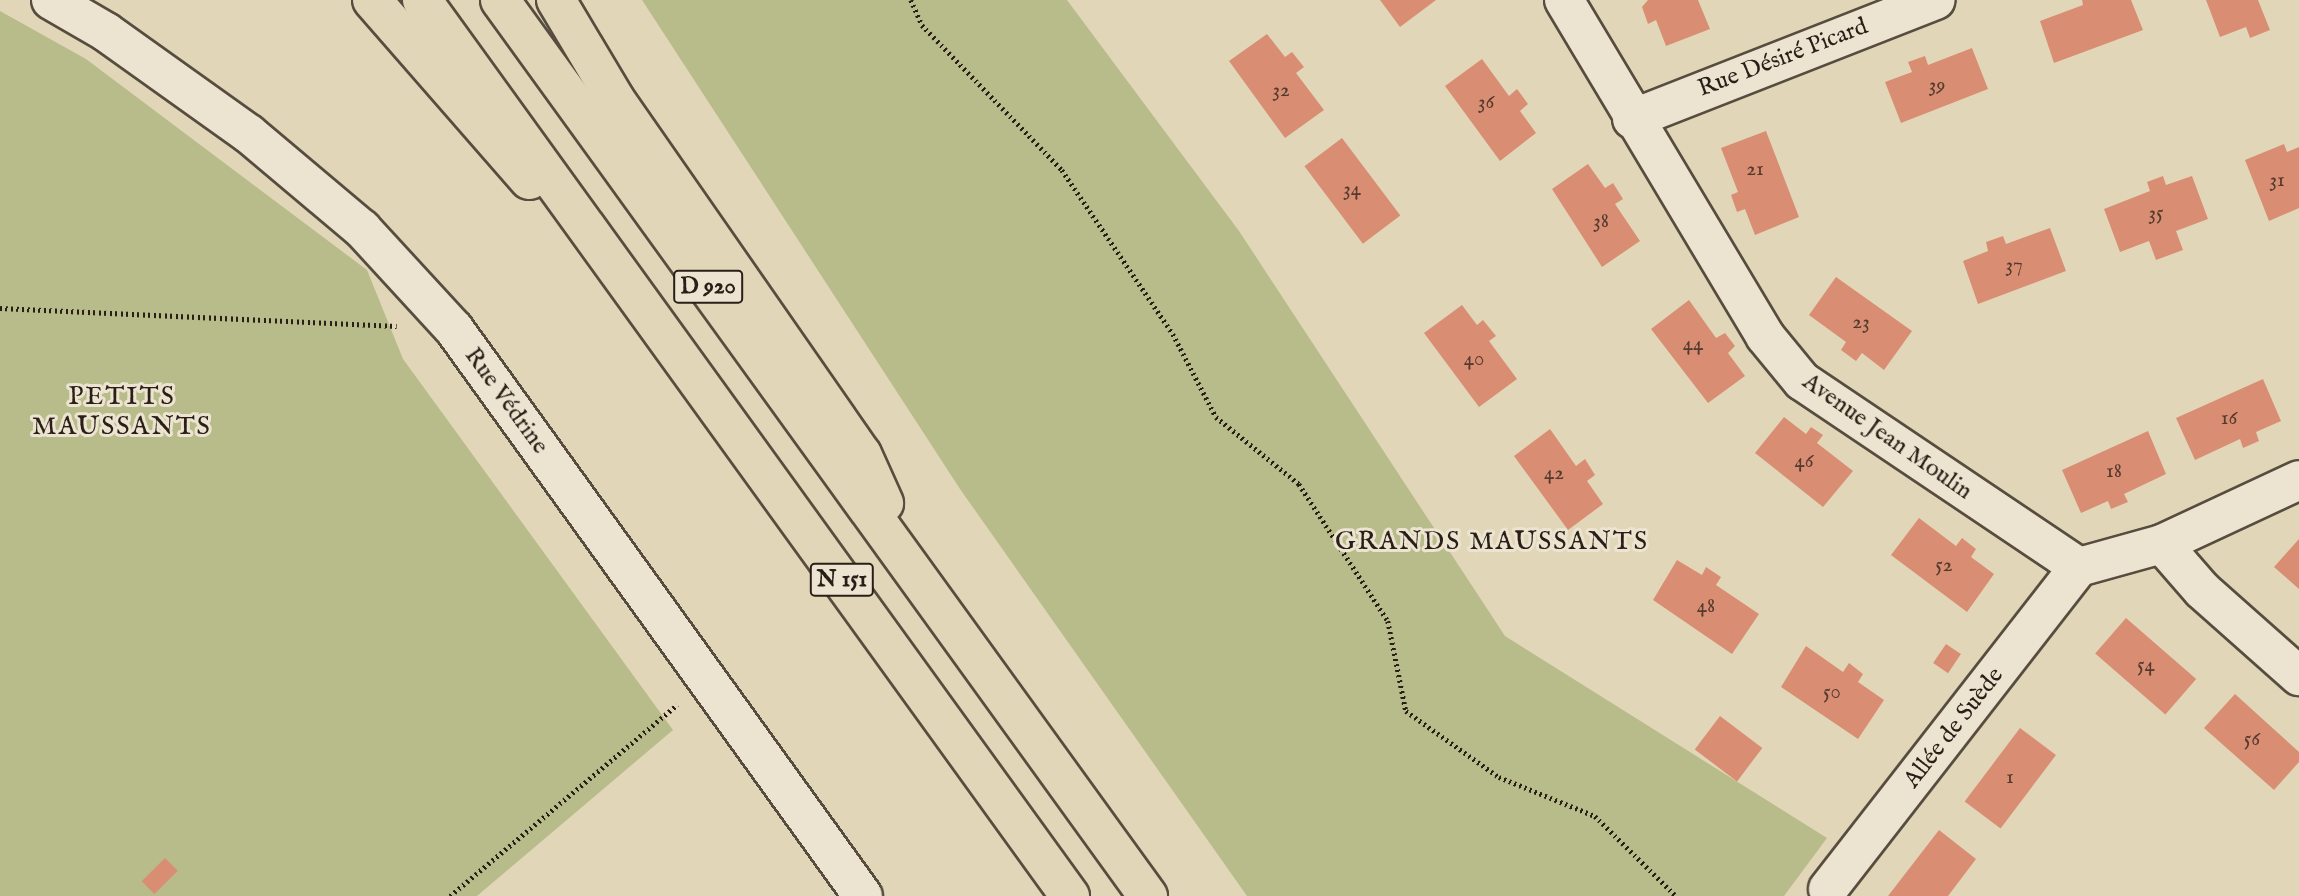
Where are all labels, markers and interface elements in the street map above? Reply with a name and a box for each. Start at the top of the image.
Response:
street label: Rue Désiré Picard [1694,12,1872,104]
house number: 39 [1928,73,1946,99]
house number: 32 [1272,78,1290,104]
house number: 36 [1478,90,1494,116]
house number: 21 [1746,157,1764,183]
house number: 31 [2269,168,2285,194]
house number: 34 [1343,177,1361,203]
house number: 35 [2148,201,2164,227]
house number: 38 [1593,209,1609,235]
house number: 37 [2005,253,2023,279]
road number: D 920 [673,268,743,306]
house number: 23 [1852,310,1870,336]
house number: 44 [1683,332,1703,358]
street label: Rue Védrine [458,342,554,460]
house number: 40 [1464,347,1484,373]
street label: Avenue Jean Moulin [1797,368,1977,506]
district label: PETITS MAUSSANTS [33,381,211,442]
house number: 16 [2221,406,2237,432]
house number: 46 [1794,449,1814,475]
house number: 18 [2106,459,2122,485]
house number: 42 [1544,461,1564,487]
district label: GRANDS MAUSSANTS [1337,526,1647,558]
house number: 52 [1935,553,1953,579]
road number: N 151 [809,560,875,600]
house number: 48 [1697,594,1715,620]
house number: 54 [2137,653,2155,679]
street label: Allée de Suède [1898,662,2010,794]
house number: 50 [1823,680,1841,706]
house number: 56 [2244,727,2260,753]
house number: 1 [2006,765,2014,791]

